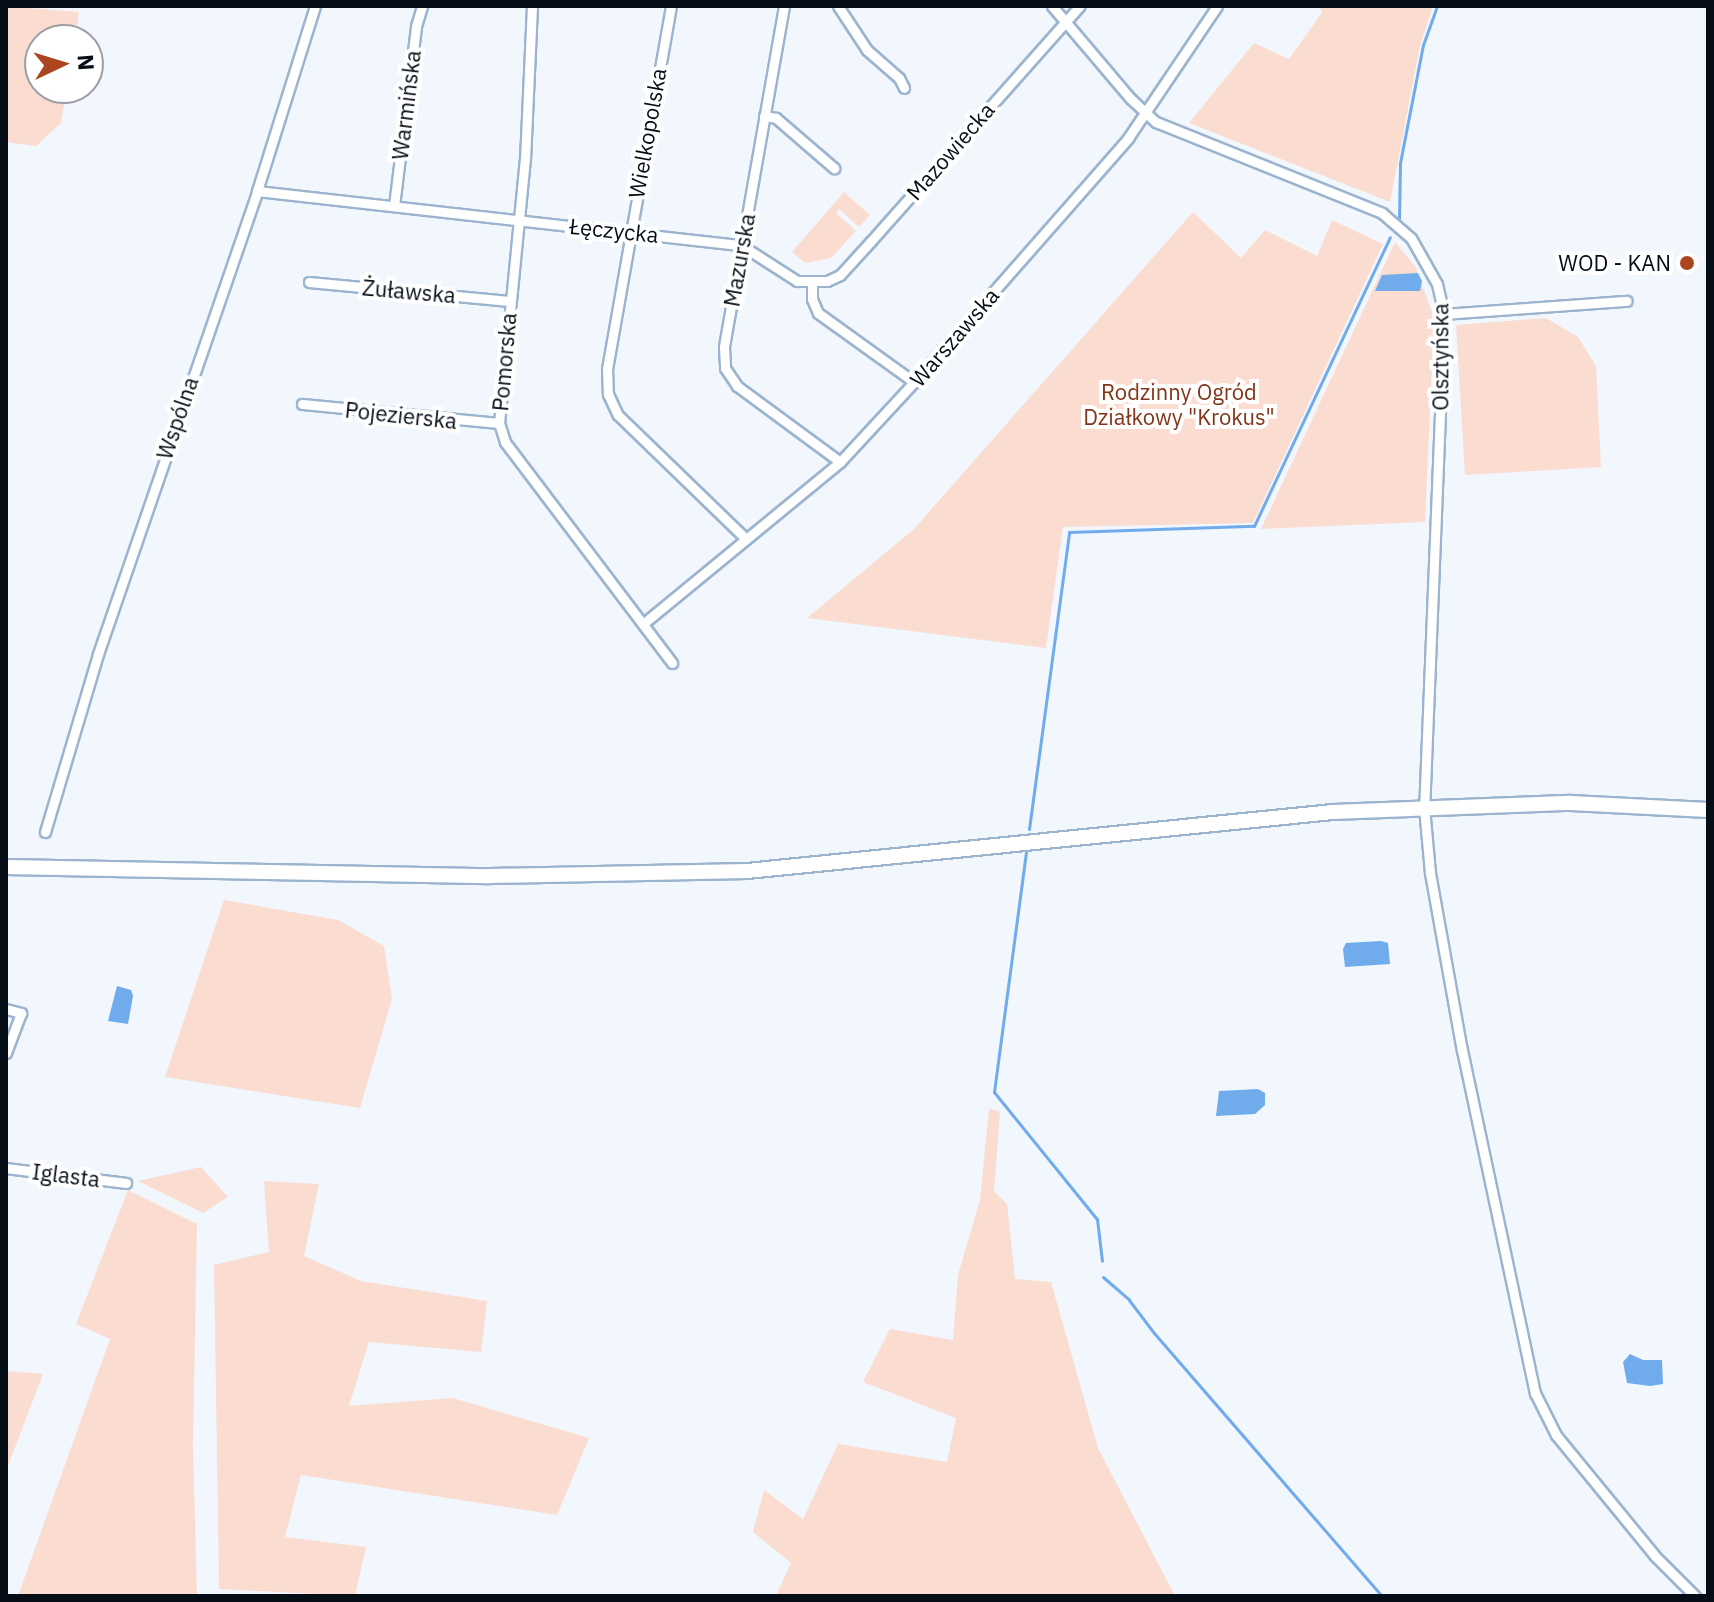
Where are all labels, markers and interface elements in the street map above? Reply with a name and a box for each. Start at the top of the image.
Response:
north arrow [24,24,104,104]
street label: Warmińska [386,49,426,161]
text: N [71,53,101,71]
street label: Wielkopolska [623,66,671,200]
street label: Mazowiecka [900,97,1000,205]
street label: Mazurska [718,211,760,309]
street label: Łęczycka [568,212,660,248]
place label: WOD - KAN [1558,250,1671,276]
marker: WOD - KAN [1678,254,1696,272]
street label: Żuławska [361,274,457,308]
street label: Warszawska [904,282,1004,392]
street label: Olsztyńska [1427,303,1453,411]
street label: Pomorska [487,312,521,412]
street label: Wspólna [151,373,203,463]
park label: Rodzinny Ogród Działkowy "Krokus" [1083,378,1275,430]
street label: Pojezierska [344,396,458,434]
street label: Iglasta [31,1158,101,1192]

